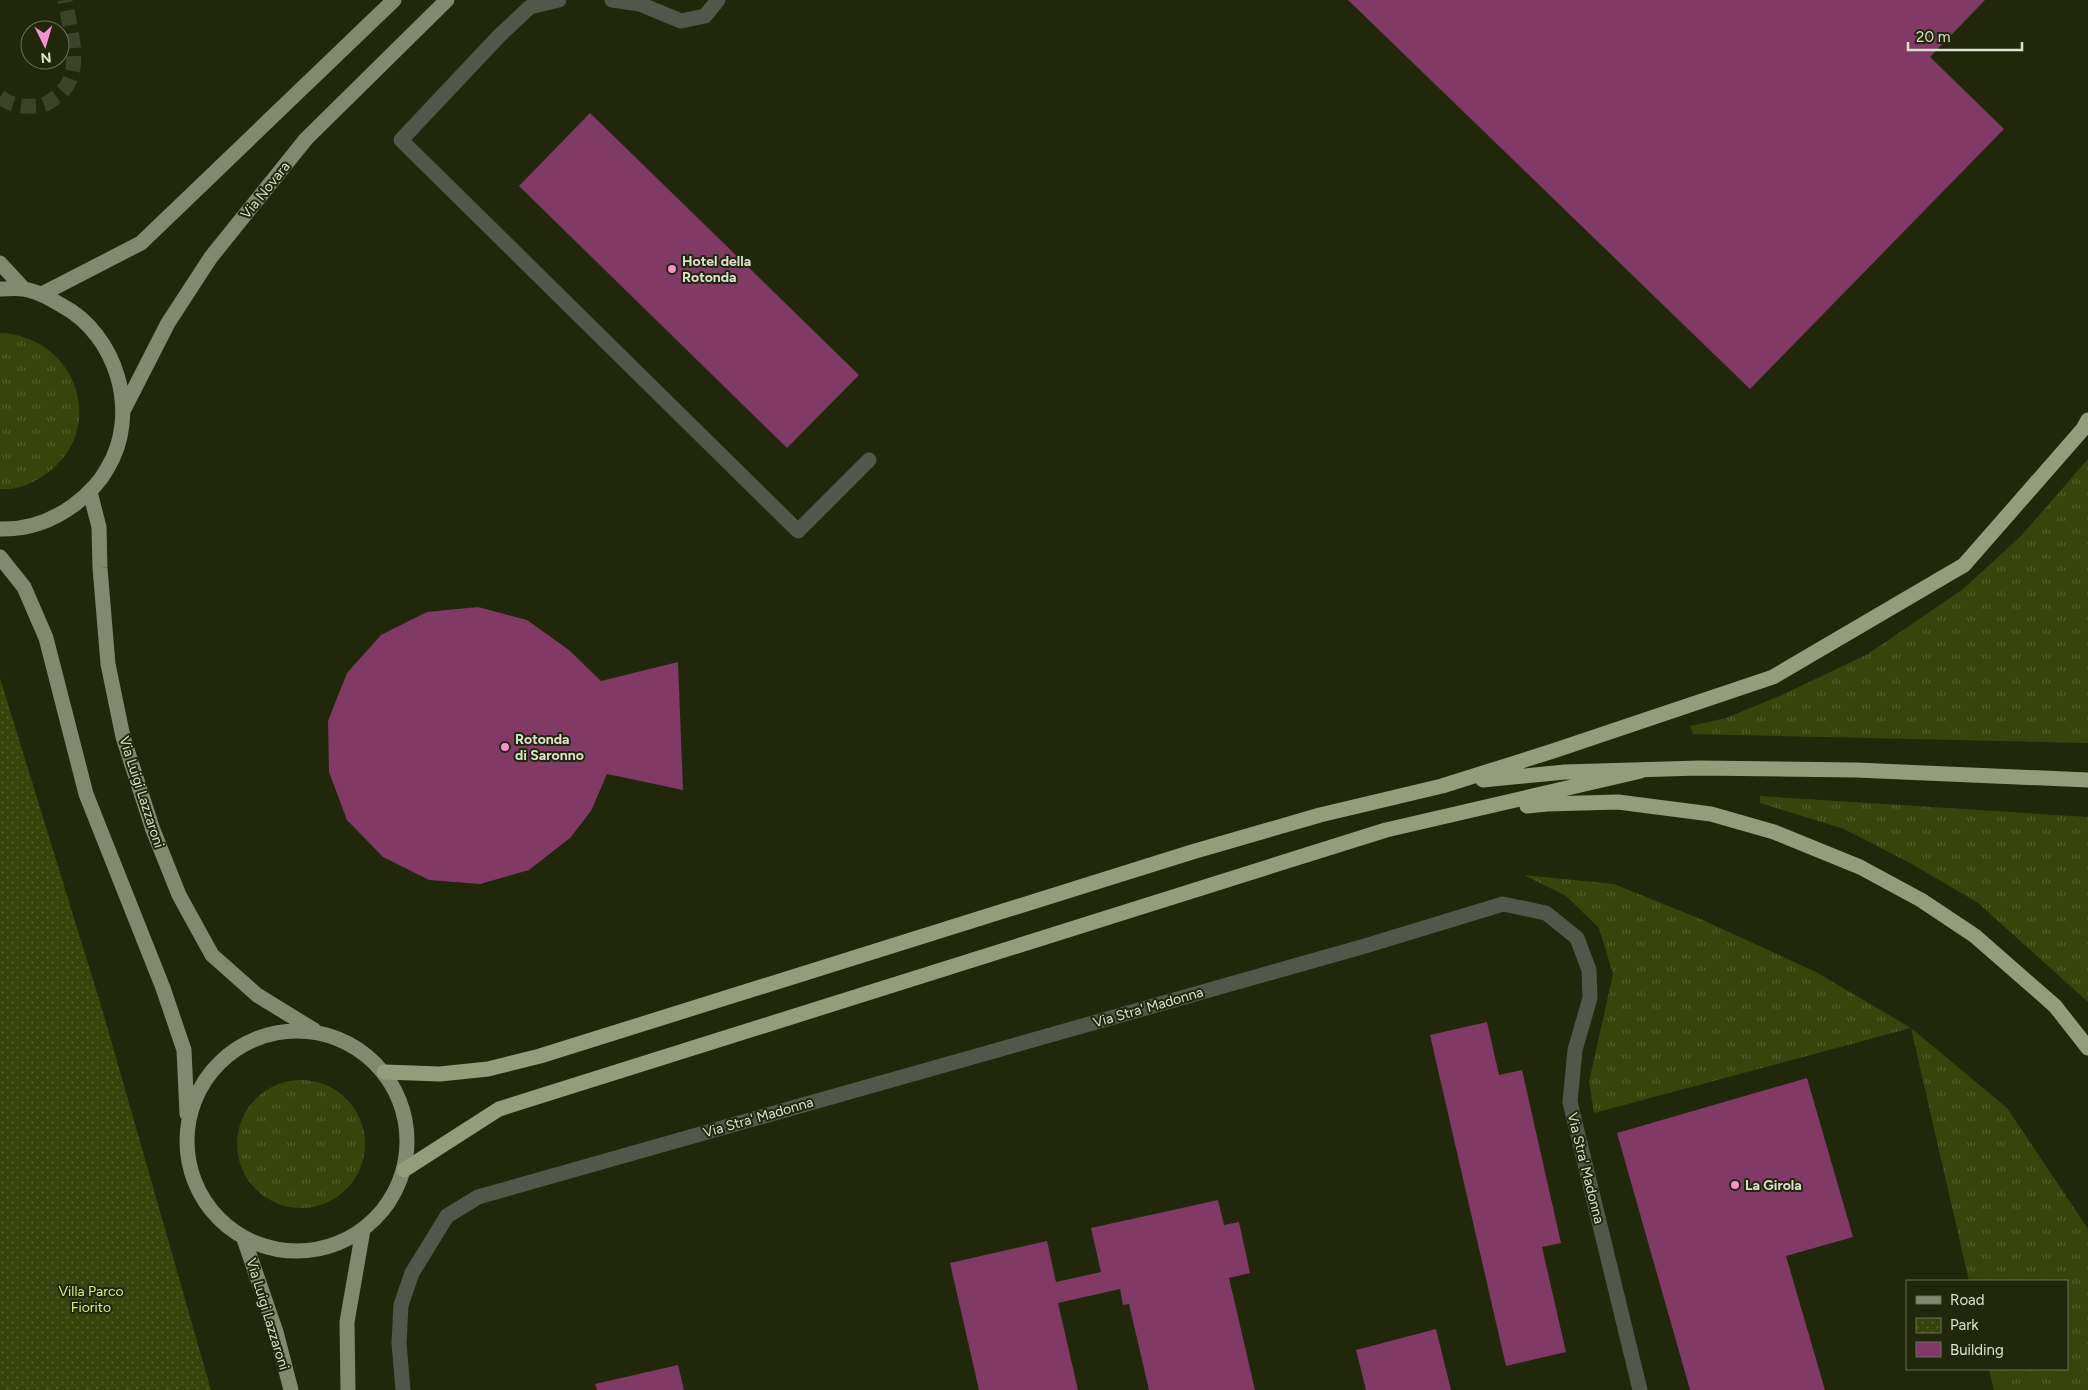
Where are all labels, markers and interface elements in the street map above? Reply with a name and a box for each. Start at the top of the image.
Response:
north arrow [20,20,70,70]
scale bar [1908,20,2022,52]
text: 20 m [1916,28,1950,46]
text: N [40,49,52,66]
street label: Via Novara [237,158,294,222]
place label: Hotel della Rotonda [682,253,751,286]
marker: Hotel della Rotonda [666,263,678,275]
place label: Rotonda di Saronno [515,731,584,764]
street label: Via Luigi Lazzaroni [116,734,168,850]
marker: Rotonda di Saronno [499,741,511,753]
street label: Via Stra' Madonna [1091,984,1205,1031]
street label: Via Stra' Madonna [701,1094,815,1141]
street label: Via Stra' Madonna [1564,1111,1608,1225]
place label: La Girola [1745,1177,1802,1194]
marker: La Girola [1729,1179,1741,1191]
street label: Via Luigi Lazzaroni [242,1256,293,1372]
legend [1906,1280,2068,1370]
park label: Villa Parco Fiorito [58,1283,124,1316]
text: Road [1950,1291,1985,1309]
text: Park [1950,1316,1979,1334]
text: Building [1950,1341,2004,1359]

